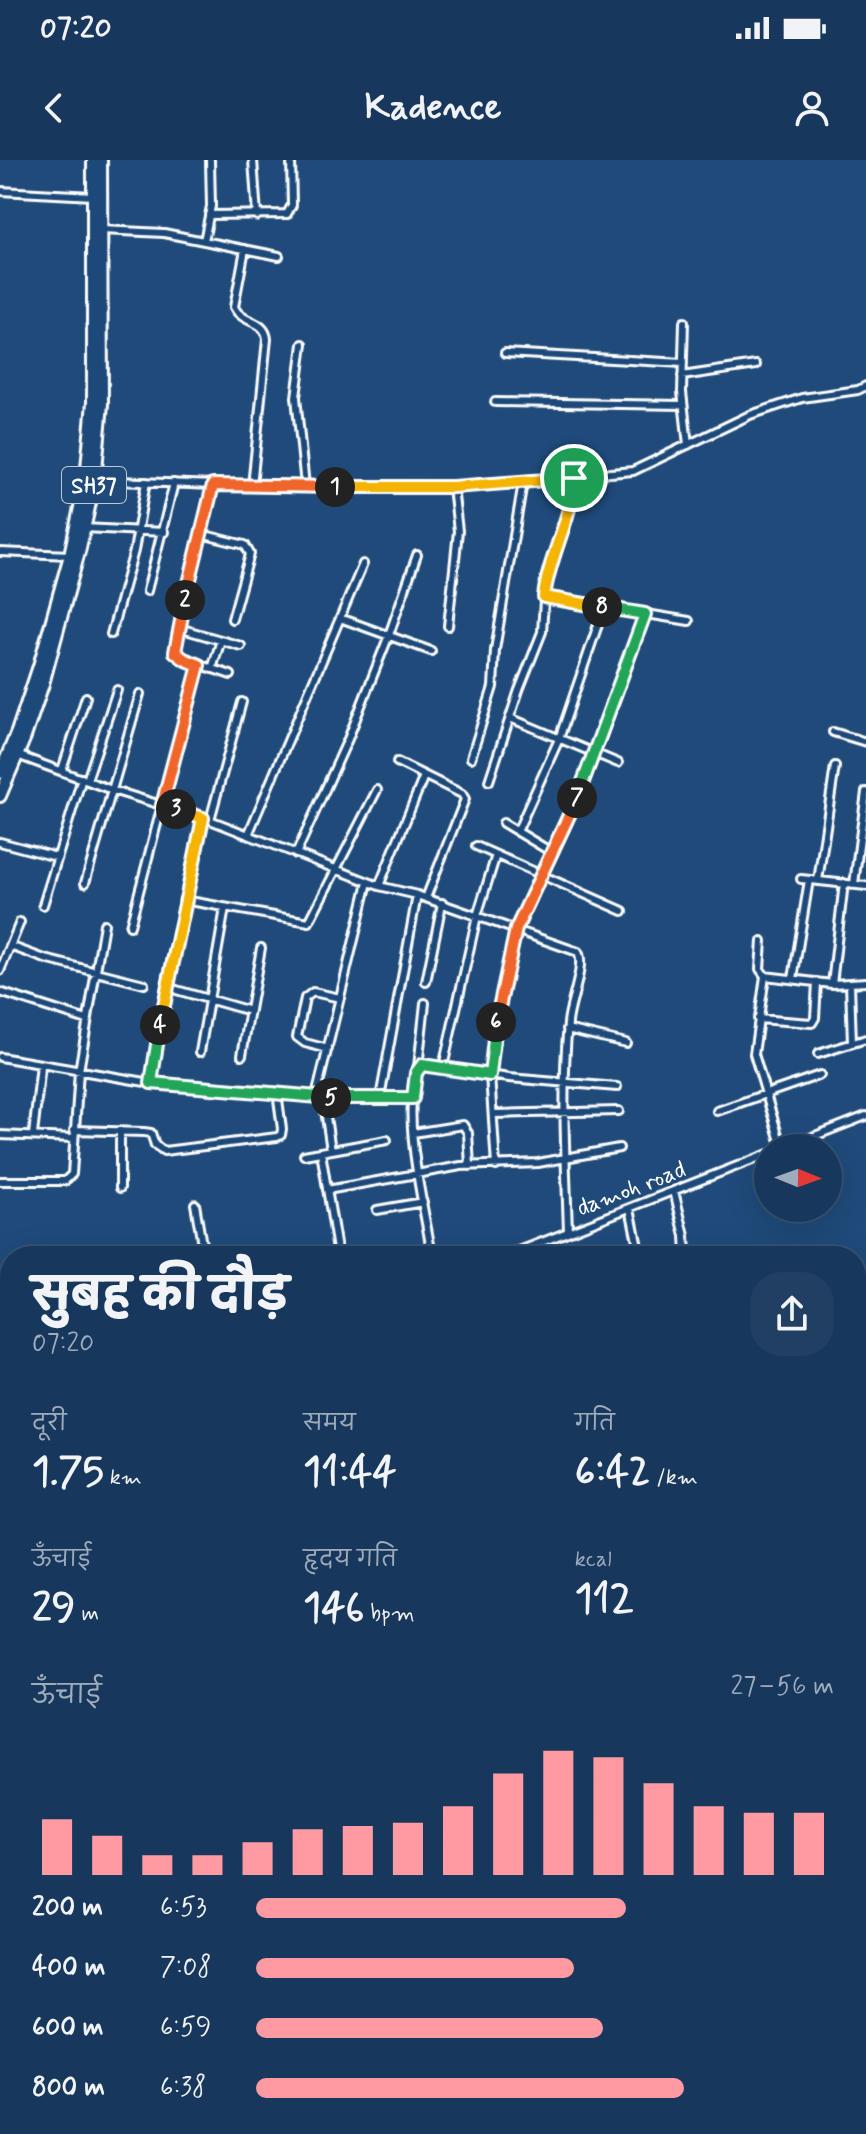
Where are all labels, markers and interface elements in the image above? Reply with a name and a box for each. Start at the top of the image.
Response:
text: 07:20 [40,9,112,48]
text: Kadence [365,85,501,132]
icon: back [32,86,76,130]
icon: person [790,86,834,130]
pin [540,444,608,512]
icon: arrive [552,456,596,500]
road number: SH37 [62,467,126,503]
pin: 1 [315,467,355,507]
text: 1 [330,473,340,501]
pin: 2 [165,580,205,620]
text: 2 [180,586,190,614]
pin: 8 [582,587,622,627]
text: 8 [596,593,608,621]
pin: 7 [557,778,597,818]
text: 7 [570,784,584,812]
pin: 3 [156,789,196,829]
text: 3 [171,795,181,823]
pin: 6 [476,1002,516,1042]
pin: 4 [140,1005,180,1045]
text: 6 [490,1008,502,1036]
text: 4 [154,1011,166,1039]
pin: 5 [311,1078,351,1118]
text: 5 [324,1084,338,1112]
north arrow [754,1134,842,1222]
map controls [754,1134,842,1222]
street label: damoh road [573,1154,691,1224]
text: सुबह की दौड़ [32,1268,288,1326]
button: share [750,1272,834,1356]
text: 07:20 [32,1327,94,1361]
text: दूरी [32,1410,67,1438]
text: समय [303,1410,356,1438]
text: गति [575,1410,615,1438]
text: 1.75 [32,1447,104,1499]
text: 11:44 [303,1447,397,1499]
text: 6:42 [575,1447,650,1499]
text: km [104,1464,142,1492]
text: /km [650,1464,698,1492]
text: ऊँचाई [32,1546,91,1574]
text: हृदय गति [303,1546,397,1574]
text: kcal [575,1546,612,1574]
text: 112 [575,1574,634,1626]
text: 29 [32,1583,75,1635]
text: 146 [303,1583,364,1635]
text: m [75,1600,99,1628]
text: bpm [364,1600,415,1628]
text: 27–56 m [730,1670,834,1704]
text: ऊँचाई [32,1679,102,1713]
text: 200 m [32,1891,103,1925]
text: 6:53 [160,1891,207,1925]
text: 400 m [32,1951,105,1985]
text: 7:08 [160,1951,212,1985]
text: 600 m [32,2011,104,2045]
text: 6:59 [160,2011,211,2045]
text: 800 m [32,2071,105,2105]
text: 6:38 [160,2071,206,2105]

